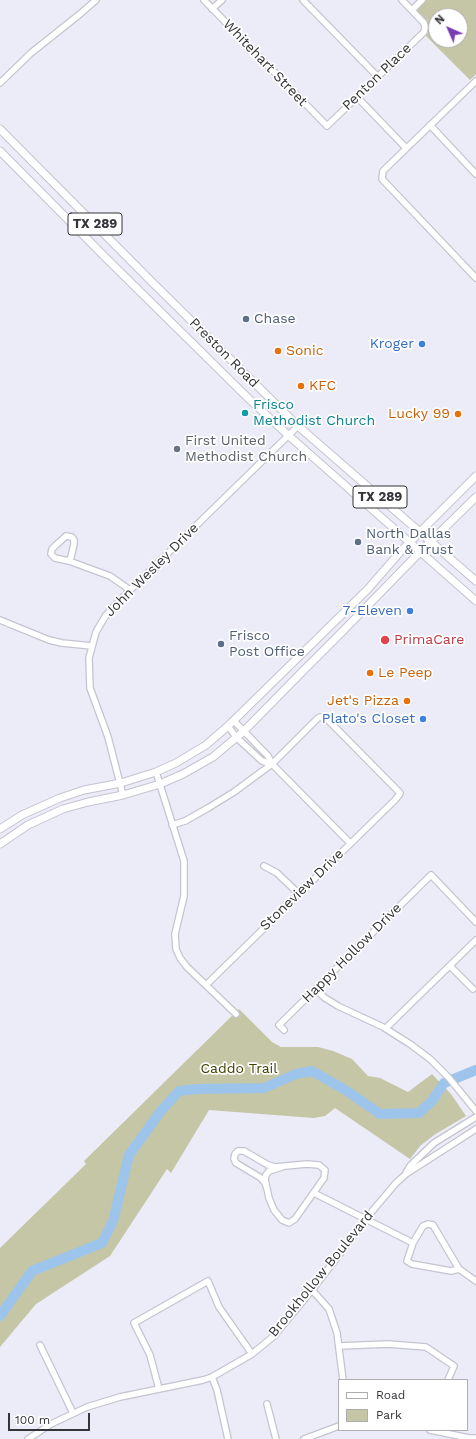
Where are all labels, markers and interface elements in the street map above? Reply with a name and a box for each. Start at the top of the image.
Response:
north arrow [428,8,468,48]
text: N [432,12,447,27]
street label: Whitehart Street [219,16,311,110]
street label: Penton Place [339,40,415,114]
road number: TX 289 [68,213,122,235]
place label: Chase [254,311,296,327]
marker: Chase [241,314,251,324]
street label: Preston Road [186,315,262,391]
place label: Kroger [370,336,414,352]
marker: Kroger [417,339,427,349]
place label: Sonic [286,343,324,359]
marker: Sonic [273,346,283,356]
place label: KFC [309,378,336,394]
marker: KFC [296,381,306,391]
place label: Frisco Methodist Church [253,397,375,430]
place label: Lucky 99 [388,406,450,422]
marker: Frisco Methodist Church [240,408,250,418]
marker: Lucky 99 [453,409,463,419]
place label: First United Methodist Church [185,433,307,466]
marker: First United Methodist Church [172,444,182,454]
road number: TX 289 [353,486,407,508]
street label: John Wesley Drive [102,520,202,620]
place label: North Dallas Bank & Trust [366,526,453,558]
marker: North Dallas Bank & Trust [353,537,363,547]
place label: 7-Eleven [343,603,402,619]
marker: 7-Eleven [405,606,415,616]
place label: Frisco Post Office [229,628,305,660]
place label: PrimaCare [394,632,464,648]
marker: PrimaCare [379,634,391,646]
marker: Frisco Post Office [216,639,226,649]
place label: Le Peep [378,665,432,681]
marker: Le Peep [365,668,375,678]
place label: Jet's Pizza [327,693,399,709]
marker: Jet's Pizza [402,696,412,706]
place label: Plato's Closet [322,711,415,727]
marker: Plato's Closet [418,714,428,724]
street label: Stoneview Drive [257,846,347,934]
street label: Happy Hollow Drive [299,900,405,1006]
park label: Caddo Trail [200,1061,278,1077]
street label: Brookhollow Boulevard [265,1208,377,1340]
legend [338,1379,468,1431]
text: Road [376,1388,405,1402]
scale bar [10,1405,92,1431]
text: Park [376,1408,402,1422]
text: 100 m [15,1413,50,1427]

